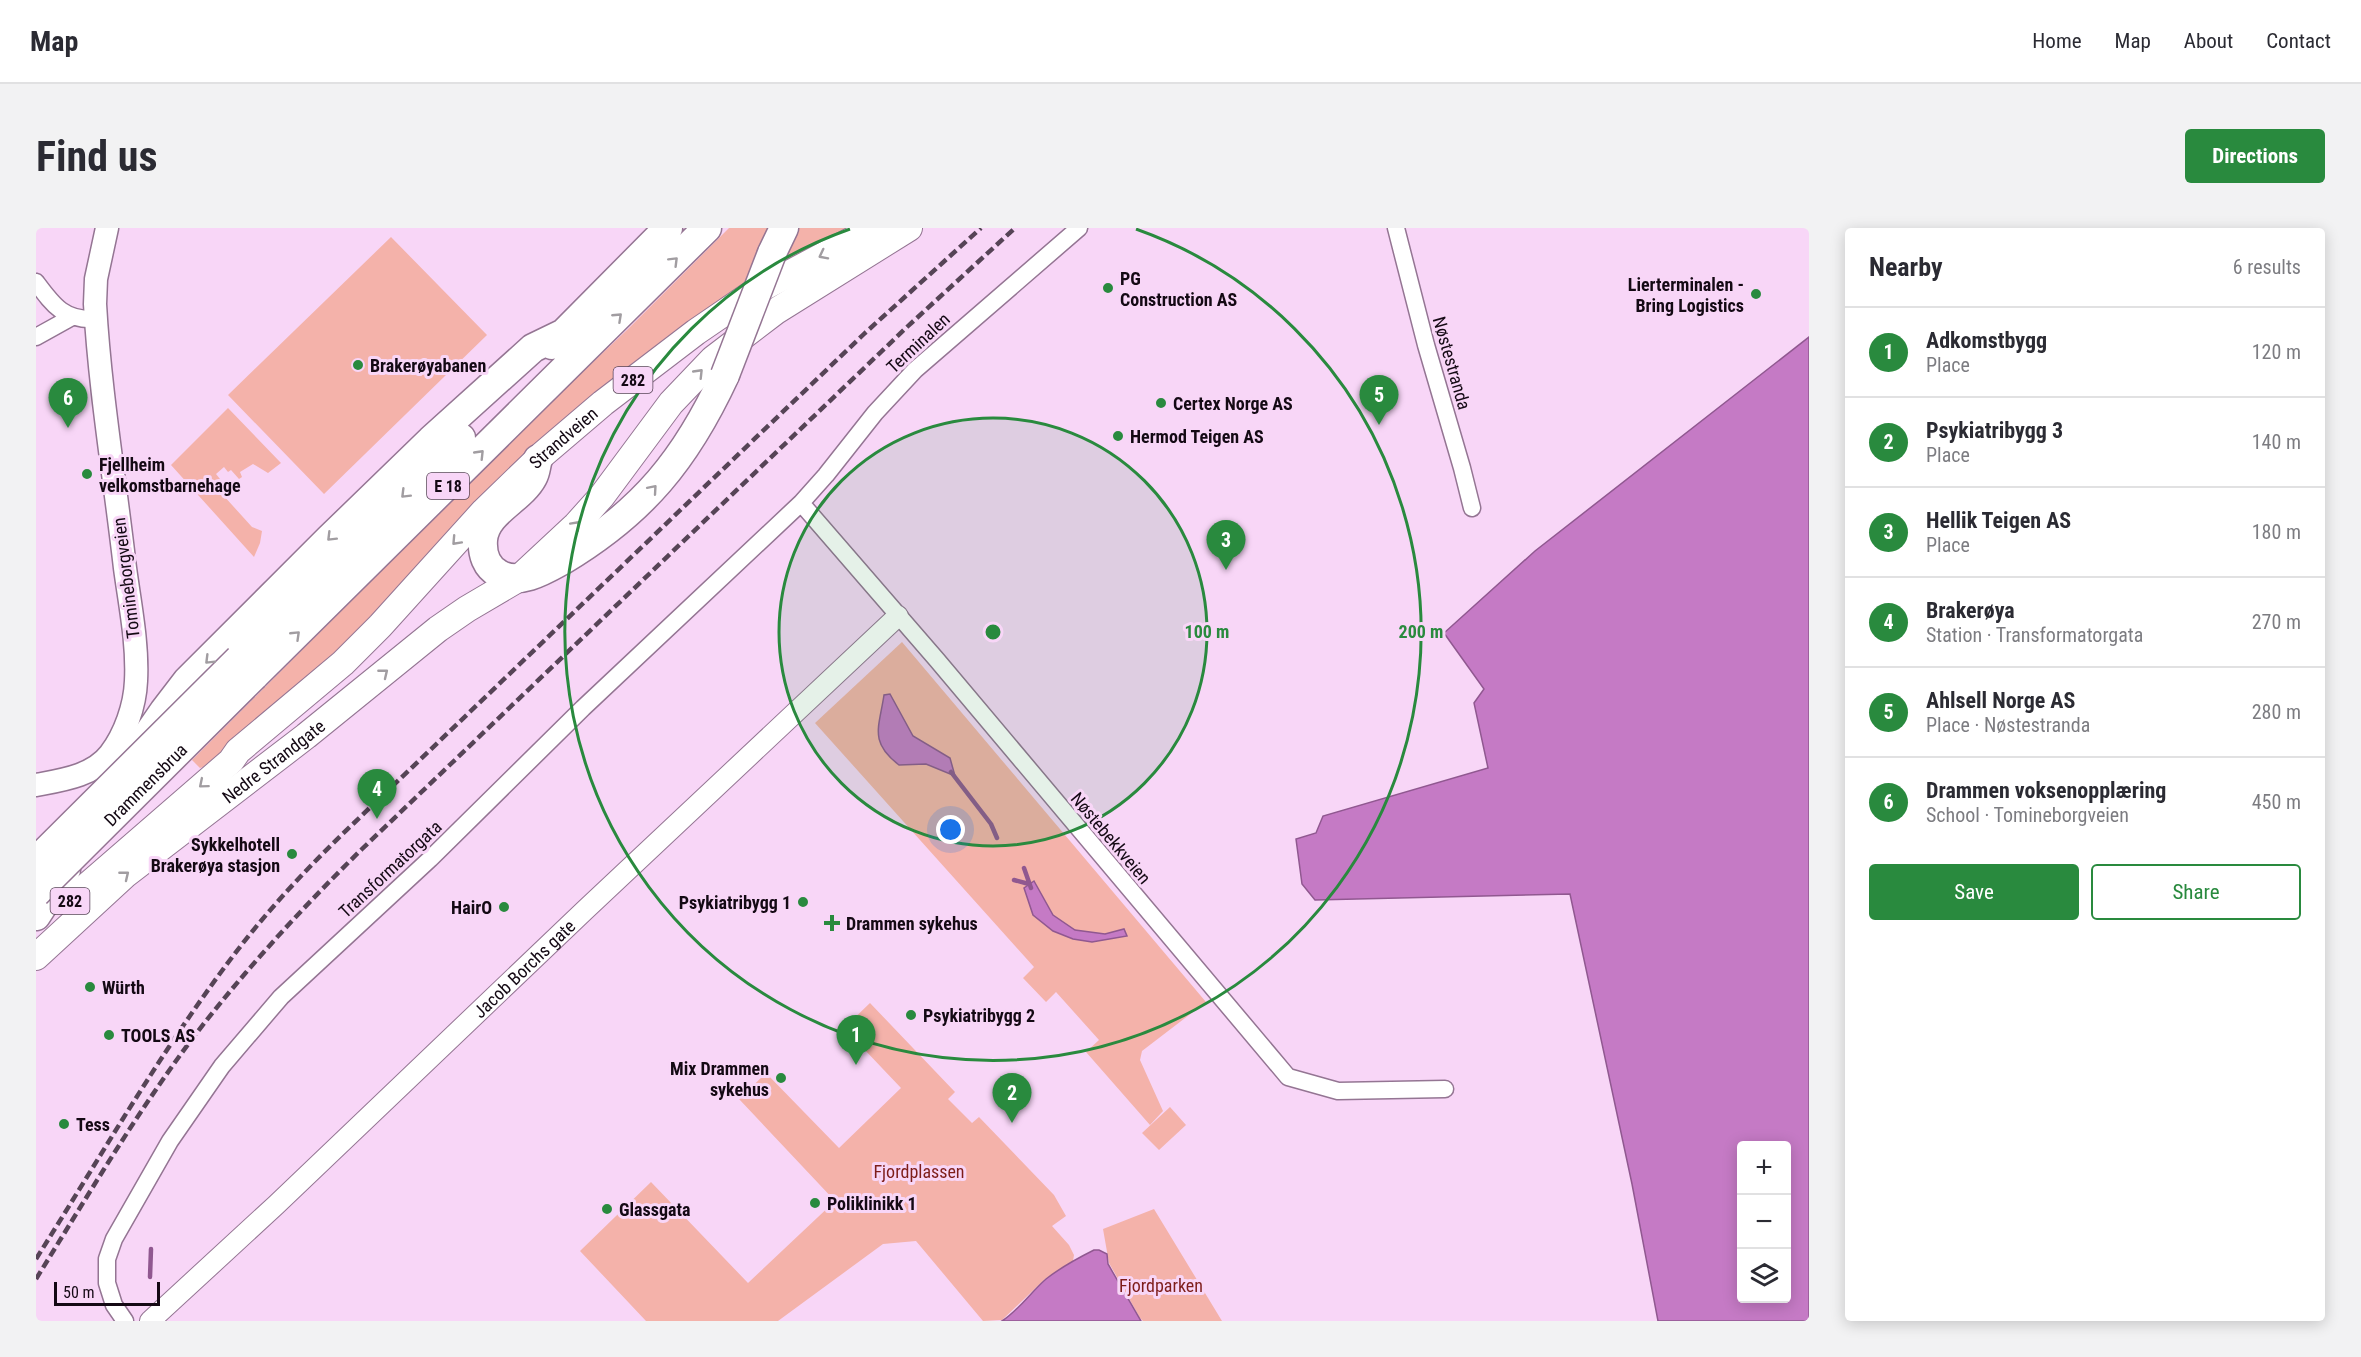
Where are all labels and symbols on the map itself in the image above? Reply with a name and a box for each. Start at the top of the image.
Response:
one-way arrow [819,248,830,259]
one-way arrow [667,258,678,268]
place label: PG Construction AS [1120,268,1238,310]
place label: Lierterminalen - Bring Logistics [1628,274,1744,316]
marker: PG Construction AS [1101,281,1115,295]
marker: Lierterminalen - Bring Logistics [1749,287,1763,301]
street label: Terminalen [882,308,954,378]
one-way arrow [612,313,622,324]
street label: Nøstestranda [1429,314,1475,412]
place label: Brakerøyabanen [370,355,486,376]
marker: Brakerøyabanen [351,358,365,372]
road number: 282 [614,367,652,393]
one-way arrow [691,370,702,381]
pin: 5 [1360,376,1398,425]
pin: 6 [48,378,87,428]
place label: Certex Norge AS [1173,393,1293,414]
marker: Certex Norge AS [1154,396,1168,410]
street label: Strandveien [524,402,601,473]
place label: Hermod Teigen AS [1130,426,1264,447]
marker: Hermod Teigen AS [1111,429,1125,443]
one-way arrow [473,451,484,462]
place label: Fjellheim velkomstbarnehage [99,454,241,496]
marker: Fjellheim velkomstbarnehage [80,467,94,481]
road number: E 18 [427,473,469,499]
one-way arrow [646,485,657,496]
one-way arrow [401,488,412,498]
street label: Tomineborgveien [108,516,144,640]
pin: 3 [1206,520,1246,570]
one-way arrow [569,521,580,531]
one-way arrow [328,529,339,540]
one-way arrow [452,534,463,544]
text: 100 m [1185,621,1229,642]
text: 200 m [1399,621,1443,642]
centre of rings [983,622,1003,642]
one-way arrow [290,631,300,642]
one-way arrow [205,653,216,663]
one-way arrow [377,669,388,680]
street label: Nedre Strandgate [218,715,329,807]
street label: Drammensbrua [99,739,191,830]
pin: 4 [358,770,396,819]
one-way arrow [199,777,210,788]
street label: Nøstebekkveien [1067,788,1155,888]
your location [936,815,965,844]
street label: Transformatorgata [334,816,446,922]
place label: Sykkelhotell Brakerøya stasjon [151,834,280,876]
marker: Sykkelhotell Brakerøya stasjon [285,847,299,861]
one-way arrow [118,872,129,883]
road number: 282 [51,888,90,914]
place label: Psykiatribygg 1 [679,892,791,913]
marker: Psykiatribygg 1 [796,895,810,909]
place label: HairO [451,897,492,918]
marker: HairO [497,900,511,914]
place label: Drammen sykehus [846,913,978,934]
marker: Drammen sykehus [823,914,841,932]
street label: Jacob Borchs gate [469,915,579,1022]
place label: Würth [102,977,145,998]
marker: Würth [83,980,97,994]
place label: Psykiatribygg 2 [923,1005,1035,1026]
marker: Psykiatribygg 2 [904,1008,918,1022]
pin: 1 [836,1016,876,1065]
place label: TOOLS AS [121,1025,195,1046]
marker: TOOLS AS [102,1028,116,1042]
place label: Mix Drammen sykehus [670,1058,769,1100]
marker: Mix Drammen sykehus [774,1071,788,1085]
pin: 2 [992,1074,1032,1123]
place label: Tess [76,1114,110,1135]
marker: Tess [57,1117,71,1131]
park label: Fjordplassen [873,1161,965,1182]
place label: Poliklinikk 1 [827,1193,917,1214]
marker: Poliklinikk 1 [808,1196,822,1210]
place label: Glassgata [619,1199,690,1220]
marker: Glassgata [600,1202,614,1216]
park label: Fjordparken [1119,1275,1203,1296]
scale bar [54,1279,160,1306]

